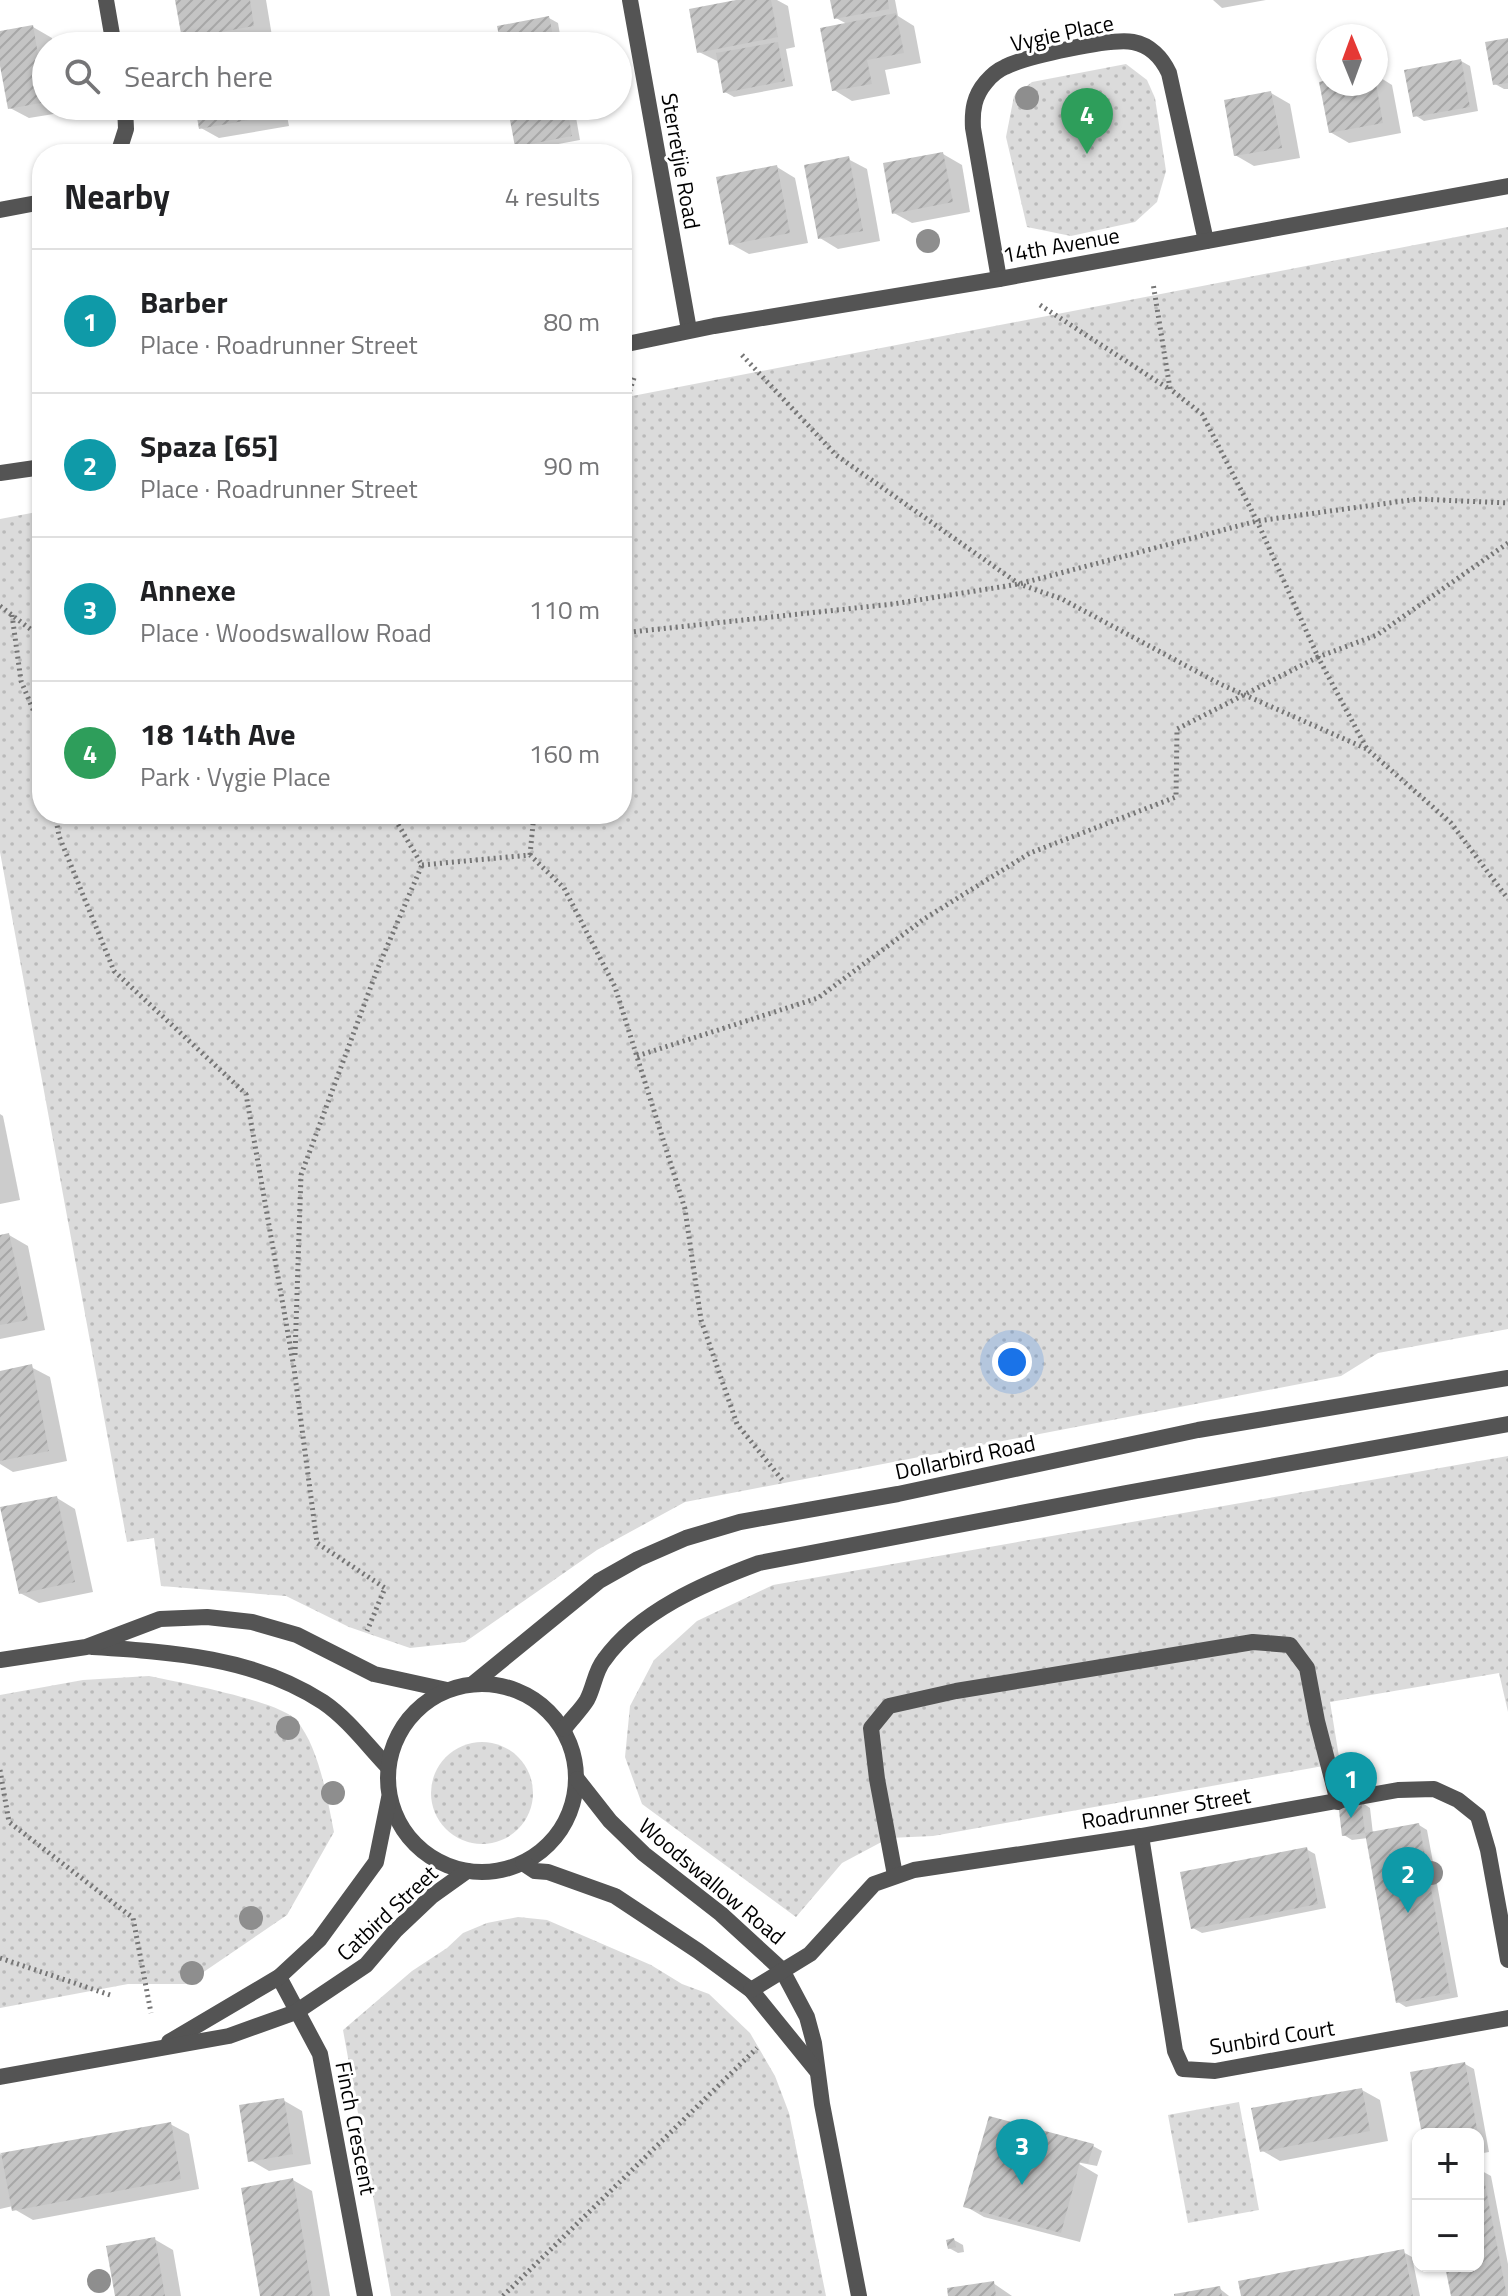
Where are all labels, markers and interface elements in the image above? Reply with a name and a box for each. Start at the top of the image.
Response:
street label: Vygie Place [1007,5,1117,61]
north arrow [1316,24,1388,96]
search box [32,32,632,120]
text: Search here [124,53,273,99]
icon: search [60,54,104,98]
pin: 4 [1061,88,1113,154]
street label: Sterretjie Road [652,90,710,232]
text: Nearby [64,170,170,222]
text: 4 results [505,177,600,216]
street label: 14th Avenue [1000,218,1122,272]
text: Barber [140,279,228,325]
text: 1 [83,302,97,341]
text: 80 m [543,302,600,341]
text: Place · Roadrunner Street [140,325,418,364]
text: Spaza [65] [140,423,278,469]
text: 2 [83,446,97,485]
text: 90 m [543,446,600,485]
text: Place · Roadrunner Street [140,469,418,508]
text: Annexe [140,567,236,613]
text: 3 [83,590,97,629]
text: 110 m [529,590,600,629]
text: Place · Woodswallow Road [140,613,432,652]
text: 18 14th Ave [140,711,296,757]
text: 4 [83,734,97,773]
text: 160 m [529,734,600,773]
text: Park · Vygie Place [140,757,331,796]
your location [992,1342,1032,1382]
street label: Dollarbird Road [892,1426,1038,1488]
pin: 1 [1325,1752,1377,1818]
street label: Roadrunner Street [1079,1778,1253,1838]
street label: Woodswallow Road [631,1809,793,1953]
pin: 2 [1382,1847,1434,1913]
street label: Catbird Street [329,1857,445,1969]
street label: Sunbird Court [1207,2010,1337,2064]
street label: Finch Crescent [326,2058,386,2198]
pin: 3 [996,2119,1048,2185]
map controls [1412,2128,1484,2272]
button: + [1412,2128,1484,2200]
button: − [1412,2200,1484,2272]

